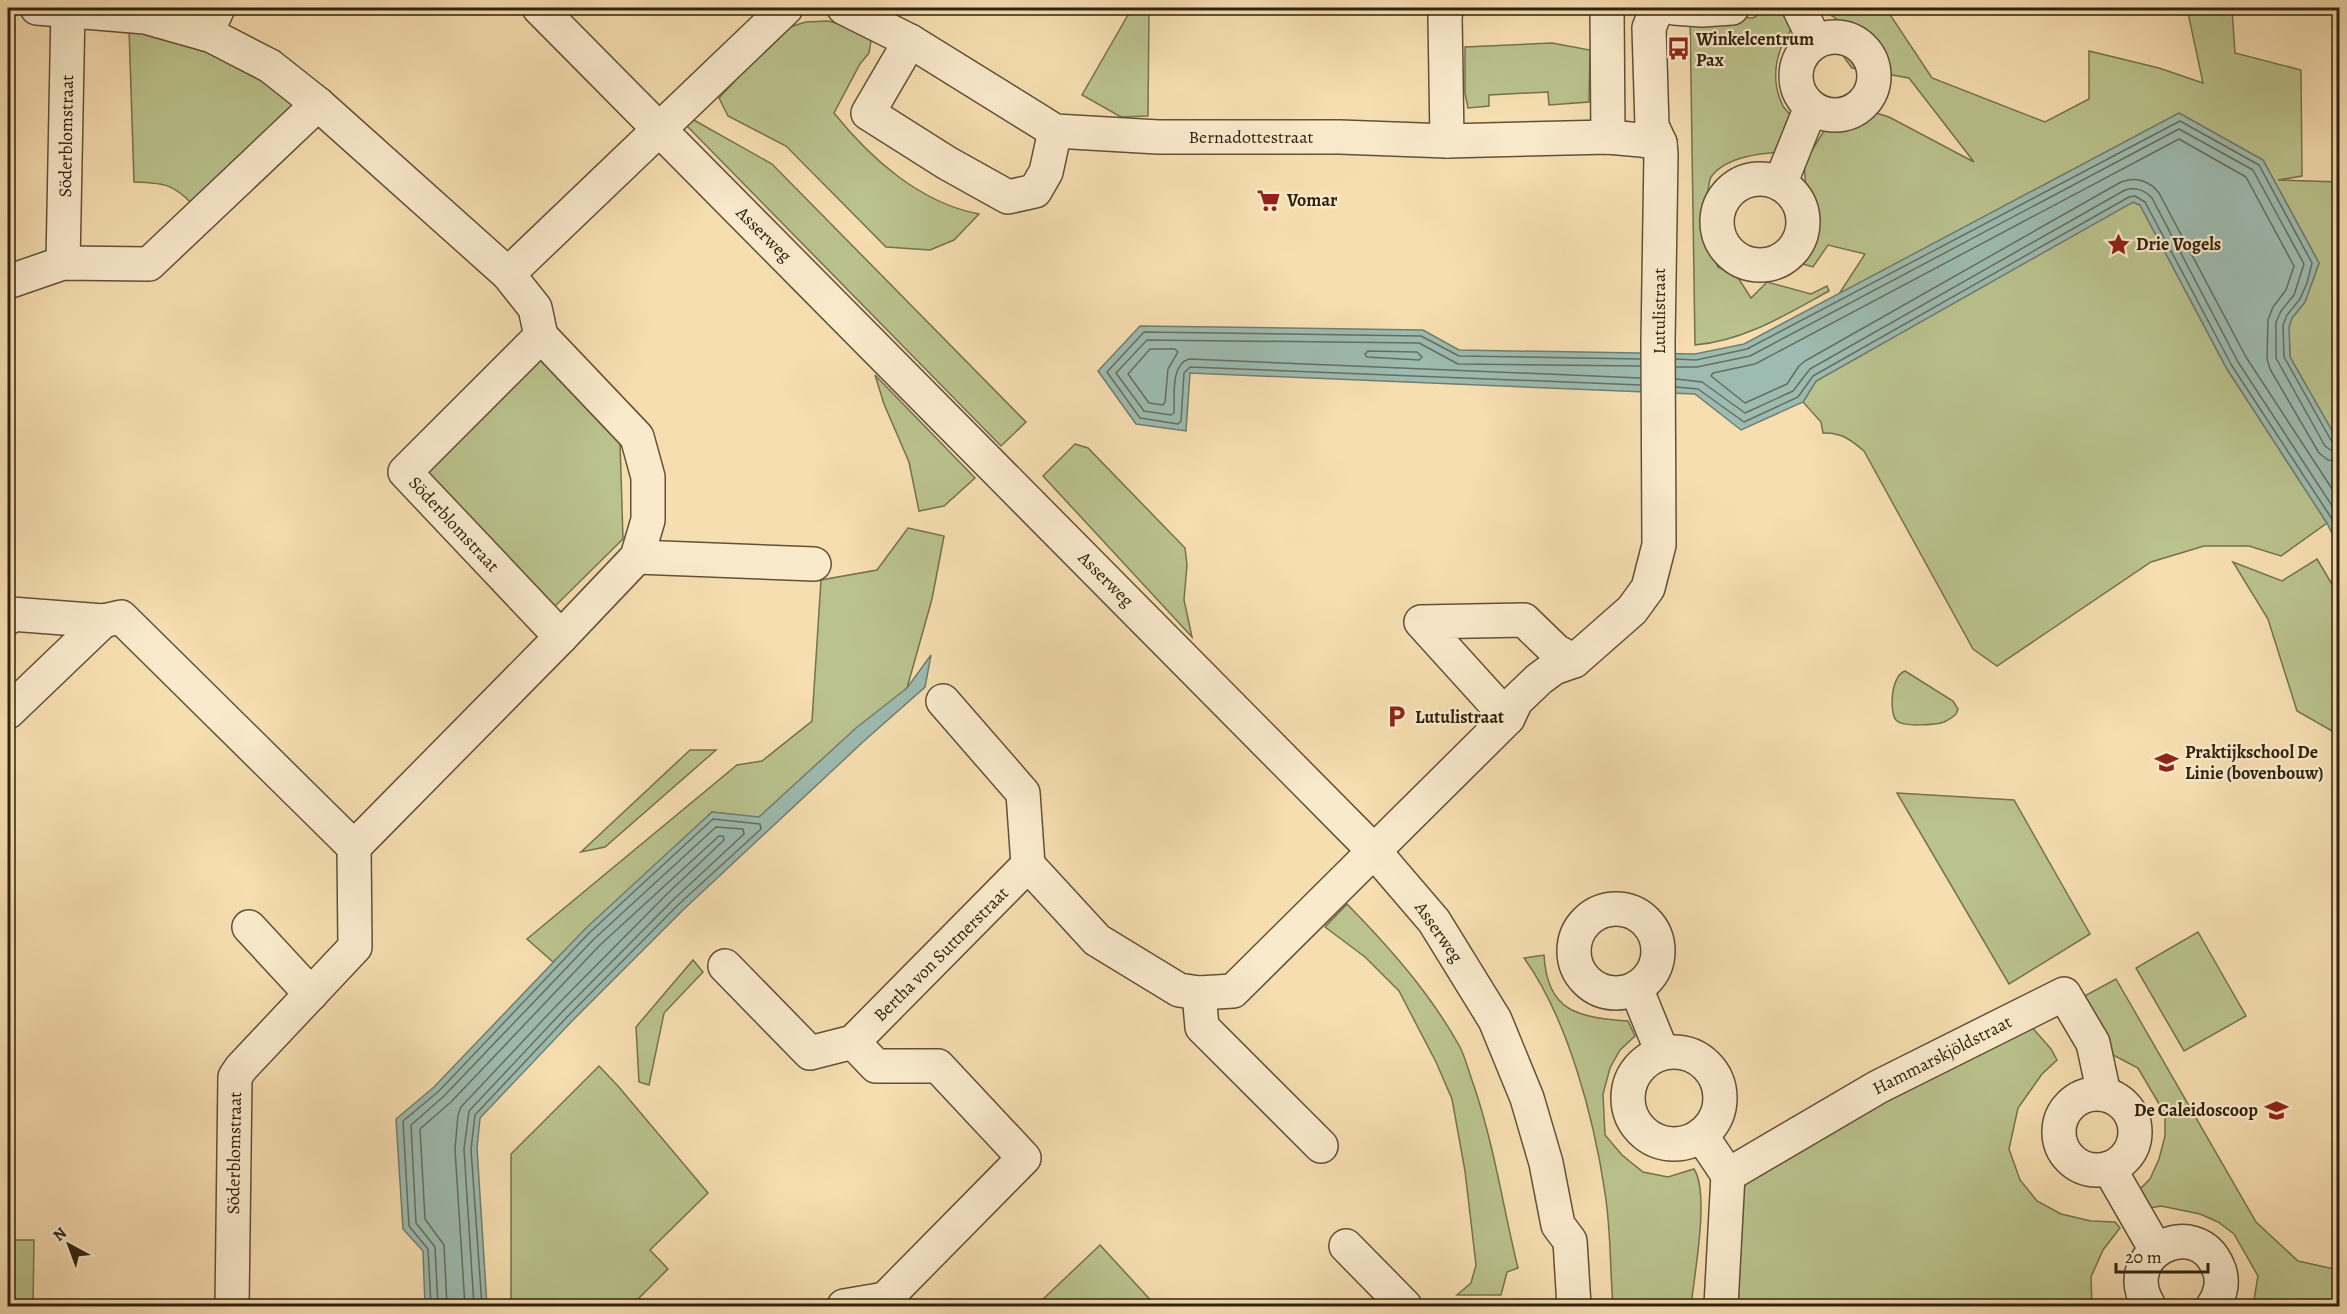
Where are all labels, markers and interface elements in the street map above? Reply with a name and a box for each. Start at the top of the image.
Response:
place label: Winkelcentrum Pax [1695,27,1814,72]
bus stop icon: Winkelcentrum Pax [1665,36,1691,62]
street label: Söderblomstraat [53,74,79,198]
street label: Bernadottestraat [1189,125,1314,149]
supermarket icon: Vomar [1256,187,1282,213]
place label: Vomar [1286,188,1338,212]
street label: Asserweg [730,200,797,267]
place icon: Drie Vogels [2105,231,2131,257]
place label: Drie Vogels [2136,232,2221,256]
street label: Lutulistraat [1647,268,1671,354]
street label: Söderblomstraat [403,471,505,577]
street label: Asserweg [1072,545,1139,612]
parking icon: Lutulistraat [1384,704,1410,730]
place label: Lutulistraat [1415,705,1504,729]
place label: Praktijkschool De Linie (bovenbouw) [2185,740,2324,785]
school or university icon: Praktijkschool De Linie (bovenbouw) [2154,749,2180,775]
street label: Bertha von Suttnerstraat [868,881,1014,1027]
street label: Asserweg [1409,896,1469,967]
street label: Hammarskjöldstraat [1868,1010,2016,1100]
street label: Söderblomstraat [221,1091,247,1215]
school or university icon: De Caleidoscoop [2263,1097,2289,1123]
place label: De Caleidoscoop [2134,1098,2258,1122]
north arrow [39,1215,99,1275]
text: N [48,1222,72,1247]
scale bar [2116,1236,2208,1274]
text: 20 m [2125,1245,2162,1269]

